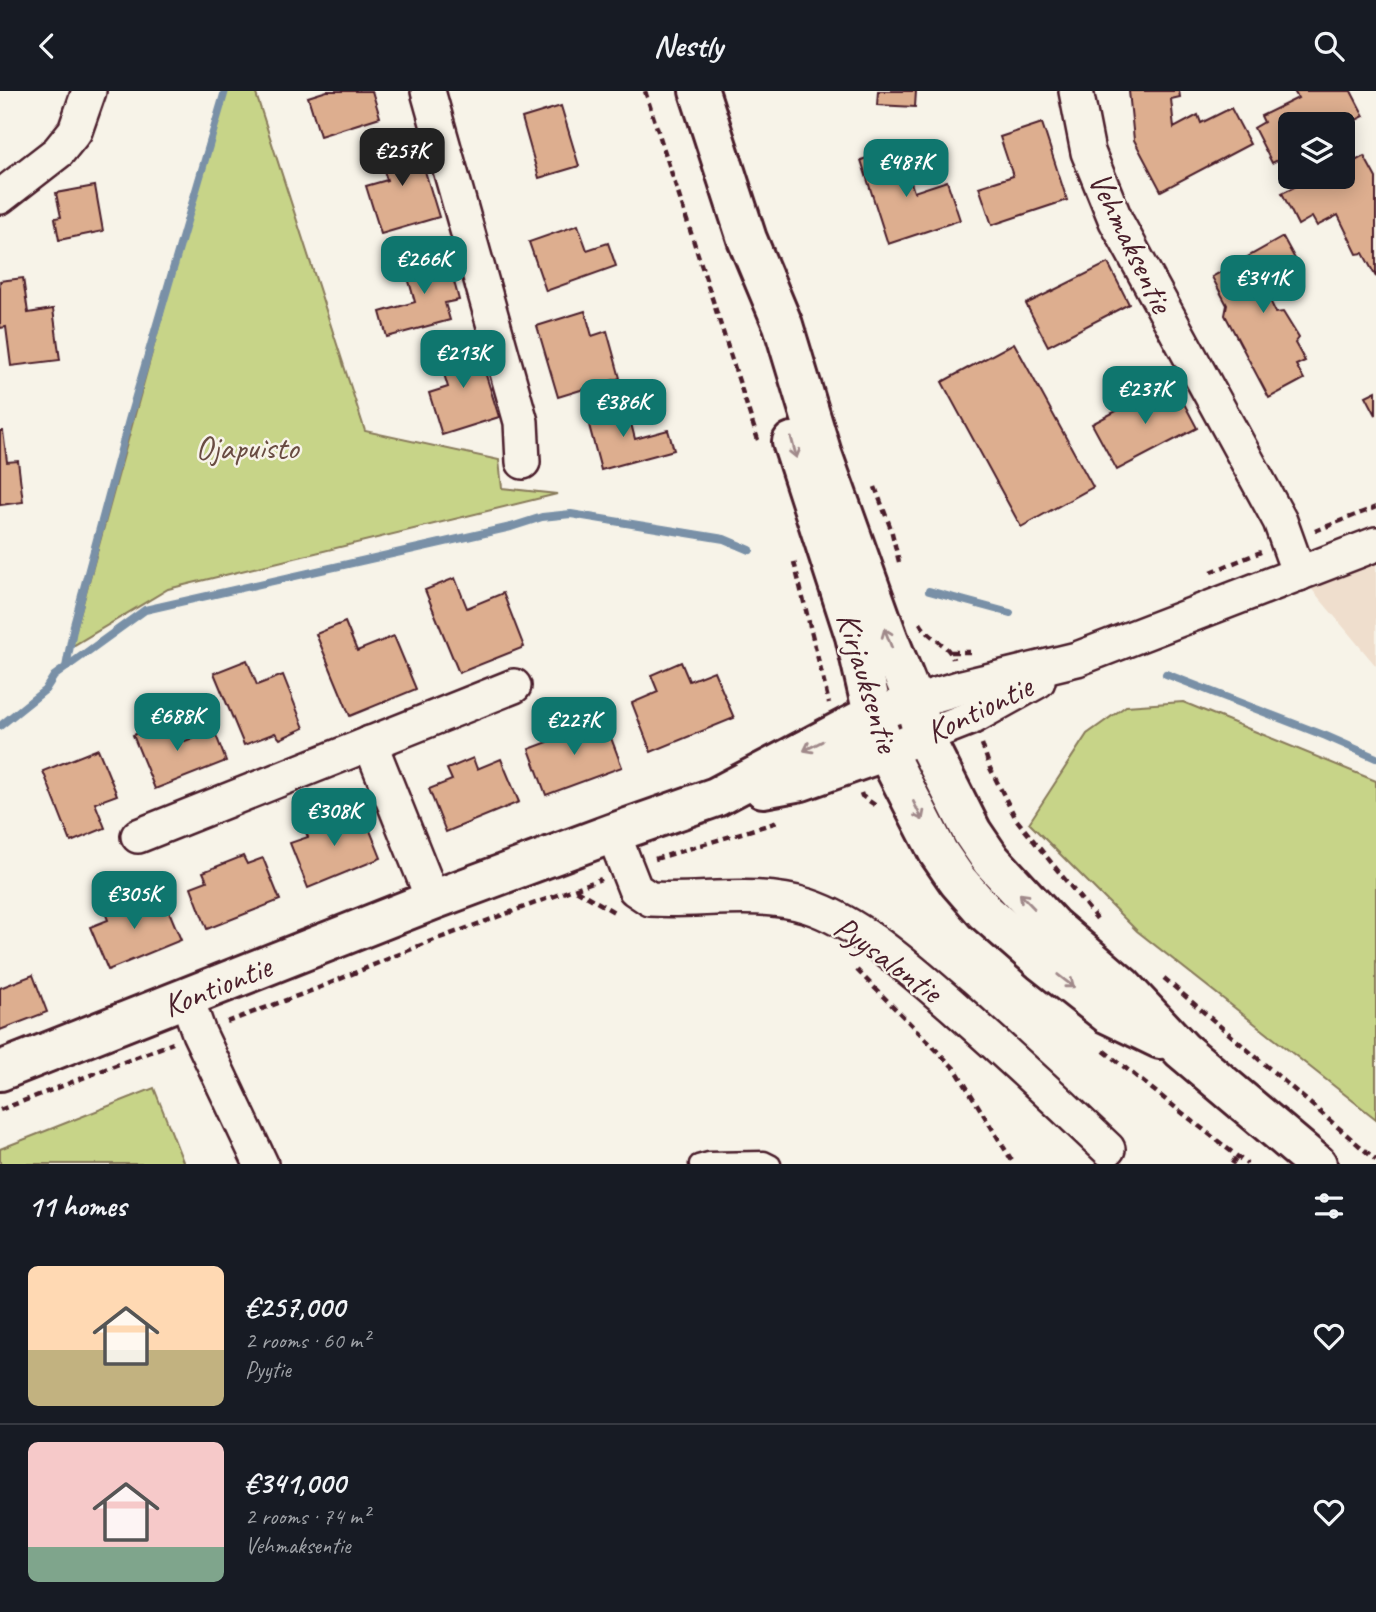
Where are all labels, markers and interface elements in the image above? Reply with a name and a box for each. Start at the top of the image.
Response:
text: Nestly [653,25,723,66]
icon: back [28,27,66,65]
icon: search [1310,27,1348,65]
map controls [1278,112,1355,189]
button: layers [1278,112,1355,189]
pin: €257K [353,129,451,188]
text: €257K [376,136,428,165]
pin: €487K [857,139,955,199]
text: €487K [880,147,933,176]
street label: Vehmaksentie [1079,165,1184,321]
pin: €266K [375,237,473,296]
text: €266K [397,244,451,273]
pin: €341K [1214,255,1312,315]
text: €341K [1236,263,1290,292]
pin: €213K [414,331,512,390]
text: €213K [436,338,490,367]
pin: €237K [1096,367,1194,426]
text: €237K [1119,374,1172,403]
pin: €386K [574,379,672,439]
text: €386K [596,387,650,416]
park label: Ojapuisto [196,427,301,469]
one-way arrow [788,437,801,459]
street label: Kirjauksentie [827,607,910,759]
one-way arrow [881,628,894,650]
street label: Kontiontie [919,664,1041,753]
pin: €688K [128,693,226,753]
pin: €227K [525,697,623,757]
text: €688K [150,701,204,730]
text: €227K [548,705,601,734]
one-way arrow [803,740,824,754]
pin: €308K [285,789,383,848]
text: €308K [307,796,361,825]
one-way arrow [912,800,926,821]
pin: €305K [85,871,183,931]
text: €305K [108,879,160,908]
one-way arrow [1018,893,1035,910]
street label: Pyysalontie [826,906,952,1014]
street label: Kontiontie [157,945,279,1027]
one-way arrow [1056,973,1074,988]
text: 11 homes [28,1187,126,1225]
icon: filters [1310,1187,1348,1225]
text: €257,000 [245,1288,345,1326]
icon: home [84,1294,168,1378]
icon: heart [1310,1317,1348,1355]
text: 2 rooms · 60 m² [245,1326,369,1355]
text: Pyytie [245,1355,291,1384]
text: €341,000 [245,1464,345,1502]
icon: home [84,1470,168,1554]
icon: heart [1310,1493,1348,1531]
text: 2 rooms · 74 m² [245,1502,369,1531]
text: Vehmaksentie [245,1531,350,1560]

